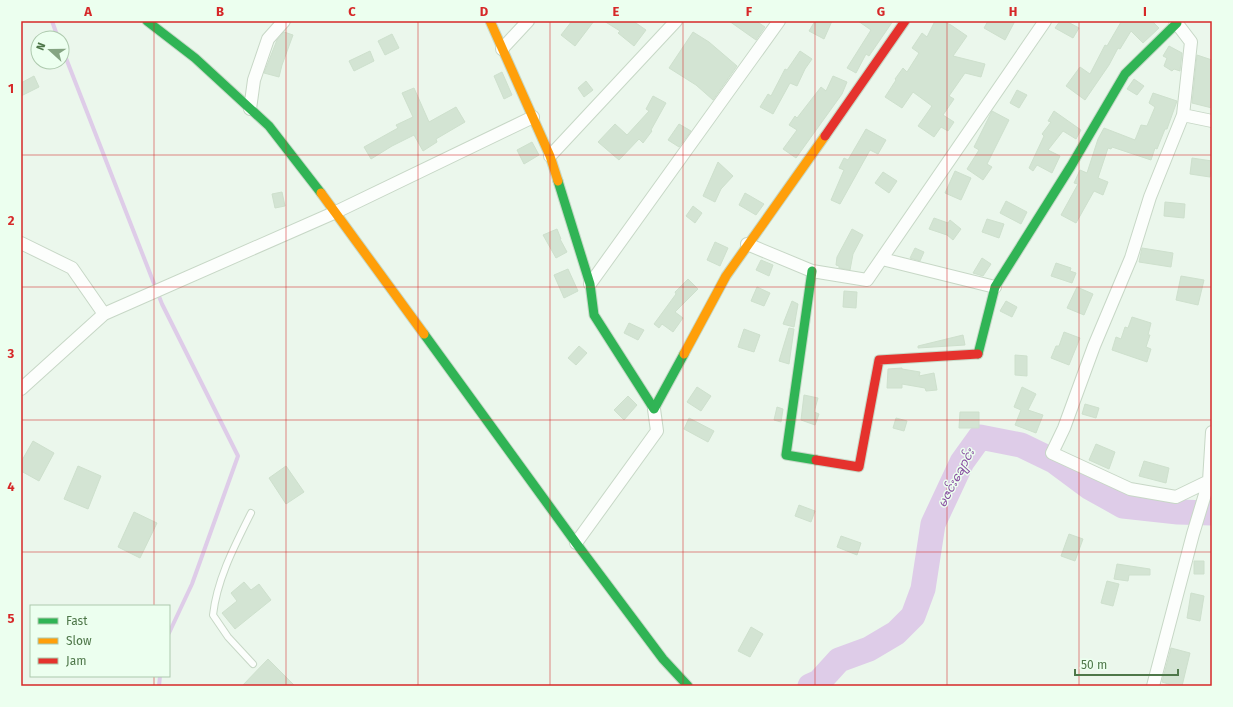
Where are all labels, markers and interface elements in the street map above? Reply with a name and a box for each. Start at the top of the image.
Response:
text: A [83,4,92,19]
text: B [216,4,224,19]
text: C [348,4,356,19]
text: D [480,4,489,19]
text: E [613,4,620,19]
text: F [746,4,753,19]
text: G [877,4,885,19]
text: H [1009,4,1017,19]
text: I [1143,4,1147,19]
north arrow [30,30,70,70]
text: N [34,41,49,52]
text: 1 [8,81,14,96]
text: 2 [8,213,15,228]
text: 3 [7,346,15,361]
water label: မဇင်းချောင်း [933,445,980,511]
text: 4 [7,479,15,494]
legend [30,605,170,677]
text: 5 [8,611,15,626]
text: Fast [66,614,88,628]
text: Slow [66,634,92,648]
scale bar [1075,651,1178,677]
text: Jam [66,654,86,668]
text: 50 m [1081,658,1107,672]

